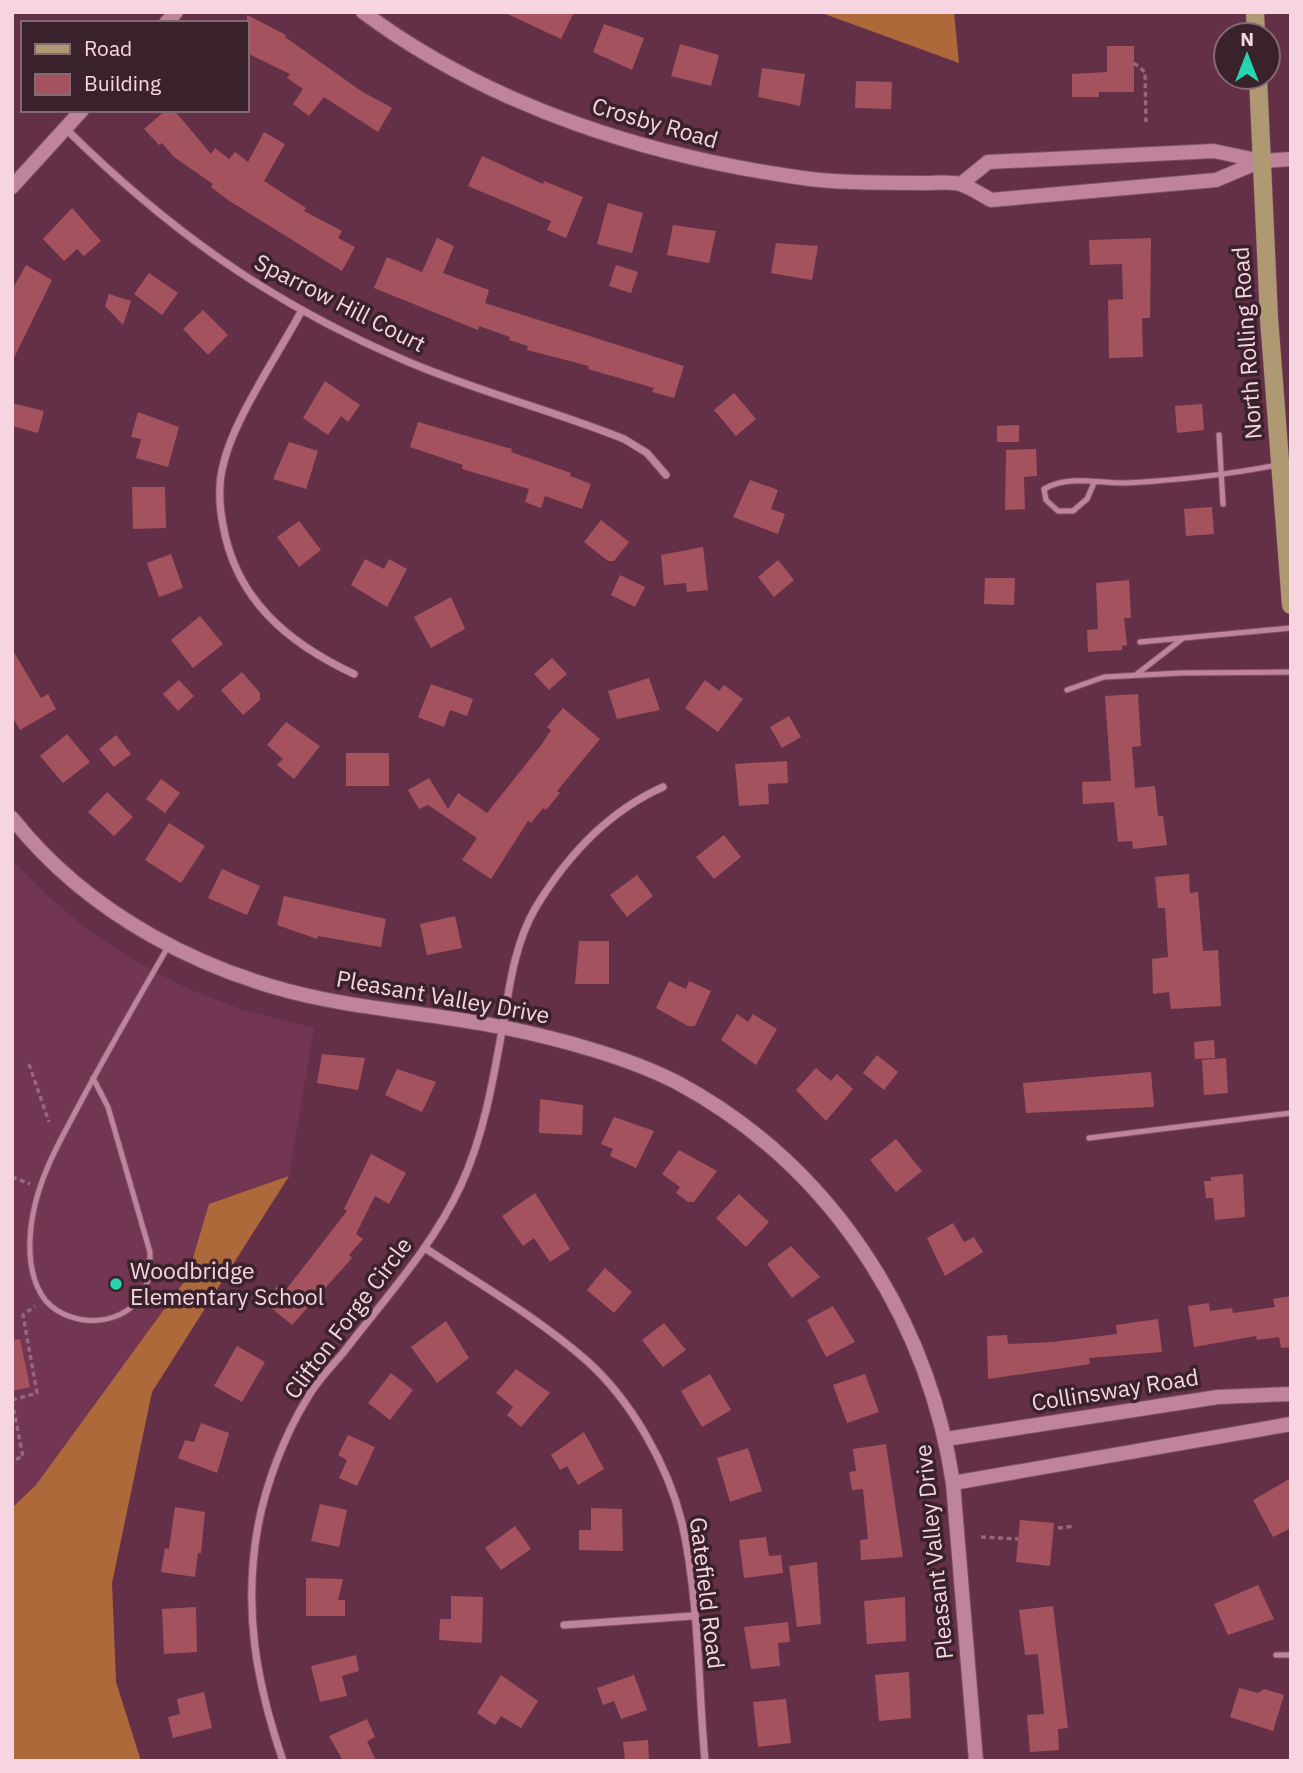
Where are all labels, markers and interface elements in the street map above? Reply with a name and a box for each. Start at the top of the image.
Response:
legend [21,21,248,112]
north arrow [1212,21,1282,91]
text: N [1240,27,1254,51]
text: Road [84,34,132,62]
text: Building [84,69,161,97]
street label: Crosby Road [589,90,722,154]
street label: Sparrow Hill Court [250,246,431,358]
street label: North Rolling Road [1224,246,1268,440]
street label: Pleasant Valley Drive [334,962,552,1030]
street label: Clifton Forge Circle [277,1230,418,1404]
place label: Woodbridge Elementary School [130,1255,324,1311]
marker: Woodbridge Elementary School [108,1276,124,1292]
street label: Collinsway Road [1029,1361,1201,1417]
street label: Pleasant Valley Drive [907,1443,959,1661]
street label: Gatefield Road [684,1515,732,1670]

